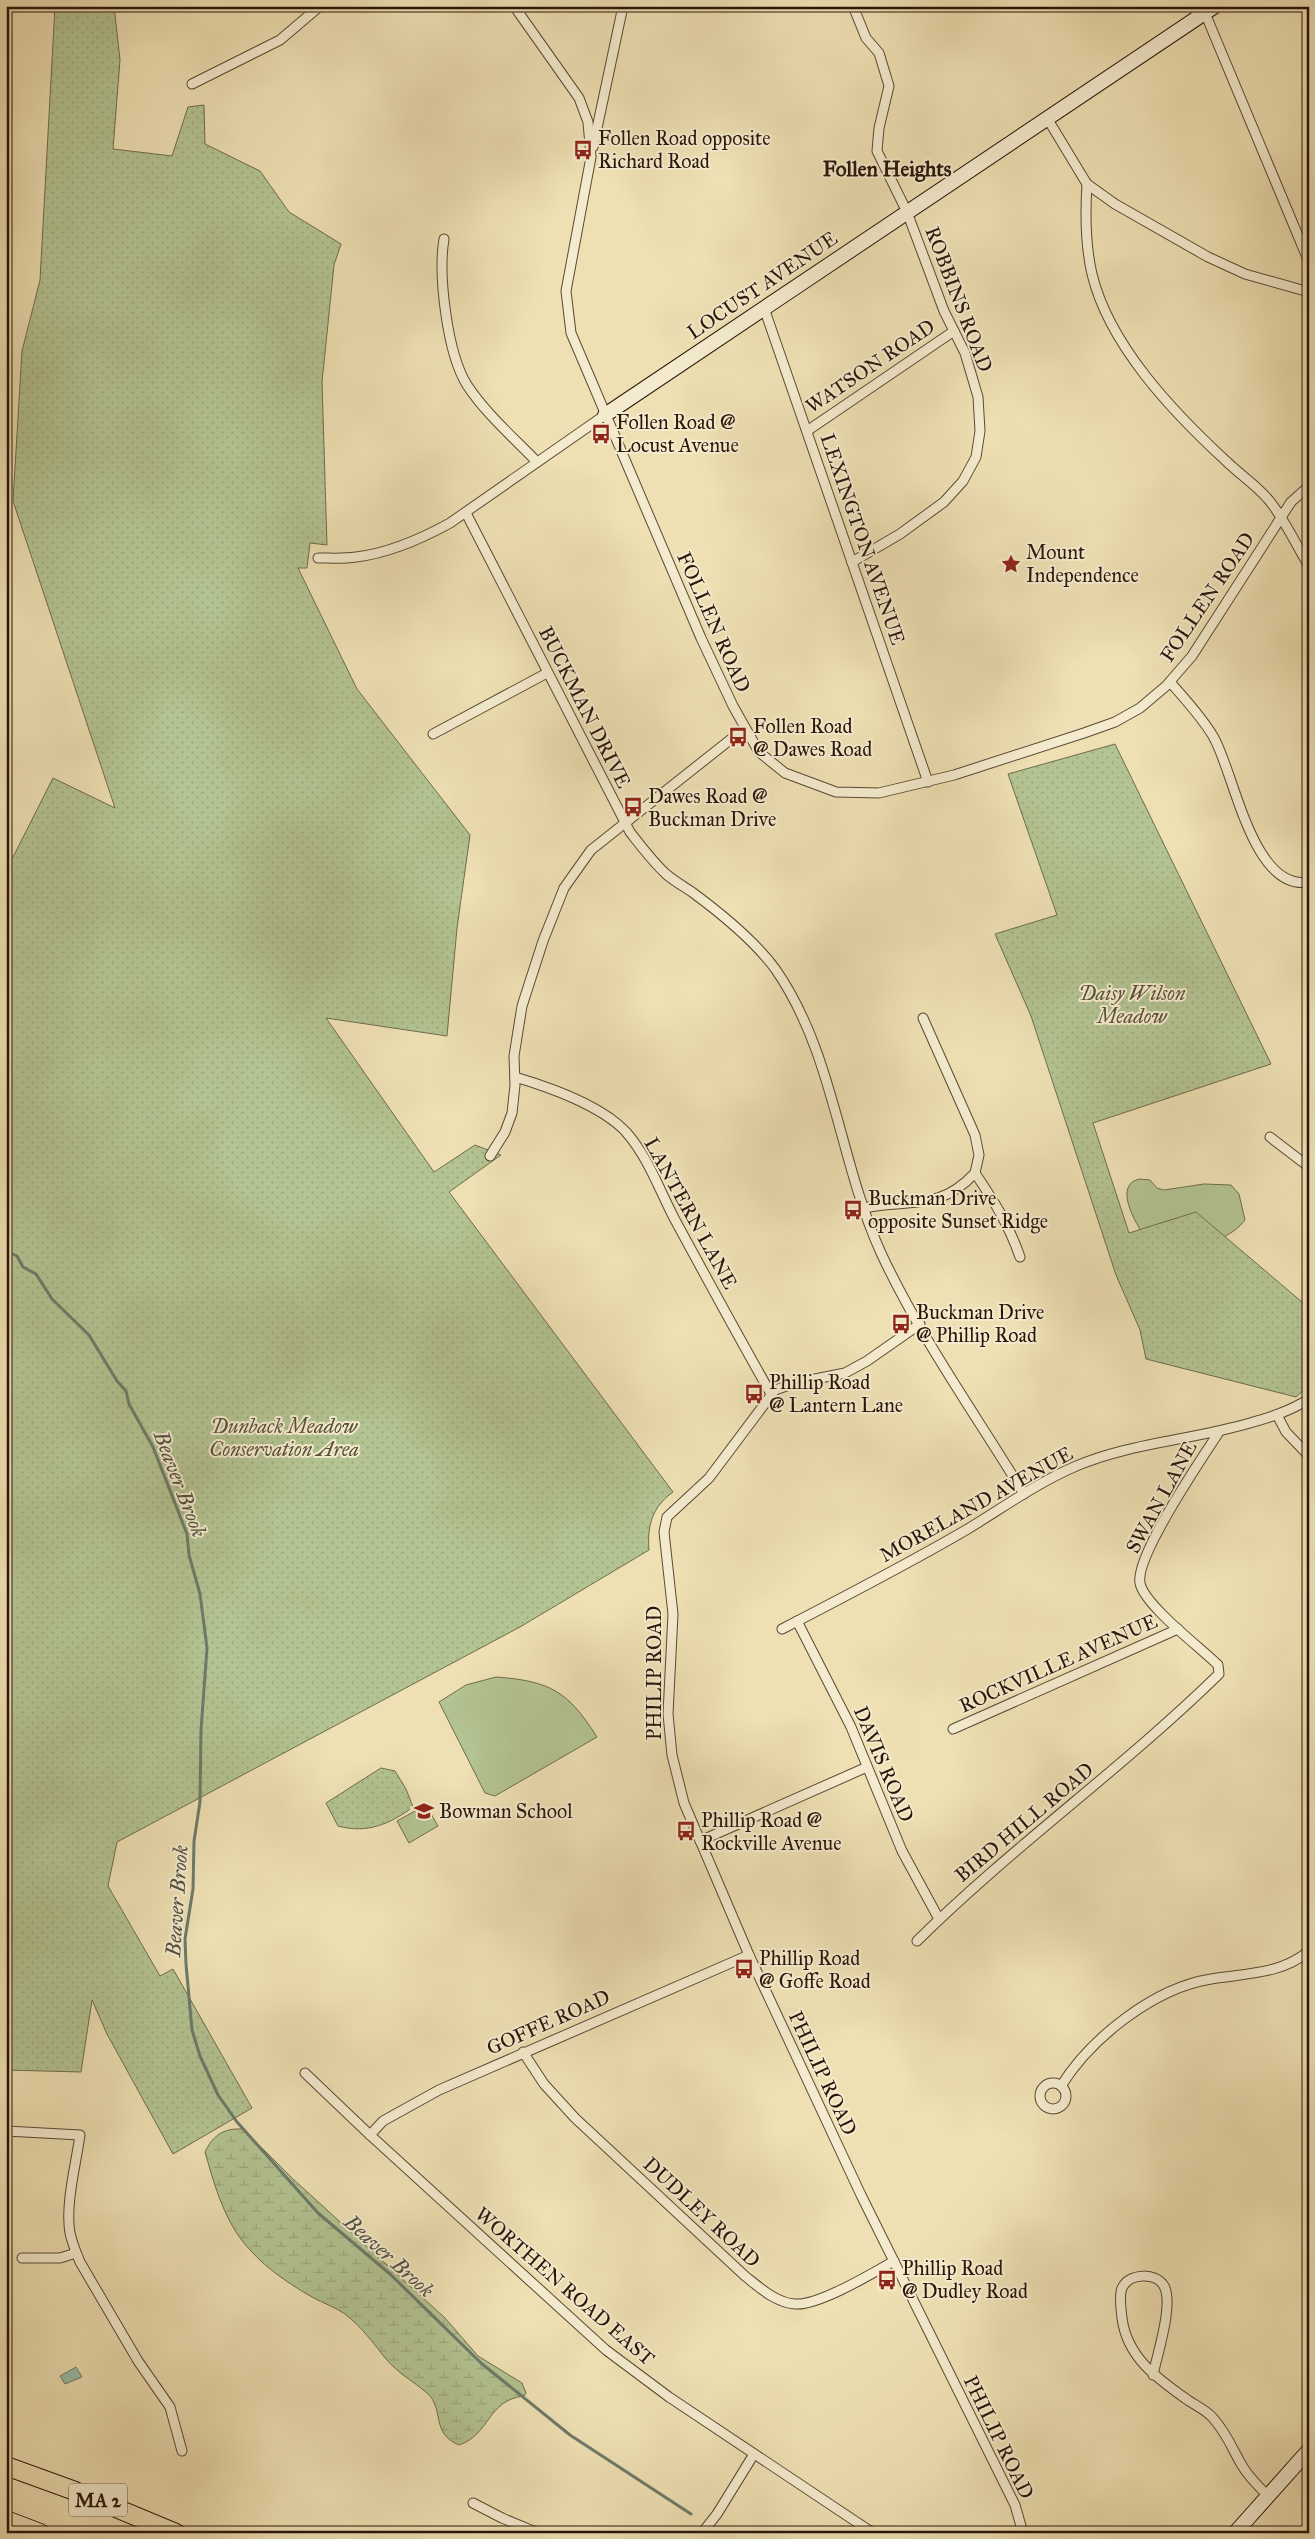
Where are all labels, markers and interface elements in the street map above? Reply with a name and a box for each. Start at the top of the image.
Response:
place label: Follen Road opposite Richard Road [598,126,771,173]
bus stop icon: Follen Road opposite Richard Road [572,139,594,161]
district label: Follen Heights [823,156,952,182]
street label: ROBBINS ROAD [920,223,998,375]
street label: LOCUST AVENUE [682,226,842,344]
street label: WATSON ROAD [801,314,939,418]
place label: Follen Road @ Locust Avenue [616,410,739,457]
bus stop icon: Follen Road @ Locust Avenue [590,423,612,445]
street label: LEXINGTON AVENUE [816,430,910,648]
street label: FOLLEN ROAD [1155,528,1259,666]
place label: Mount Independence [1026,540,1139,587]
street label: FOLLEN ROAD [672,548,756,696]
place icon: Mount Independence [1000,553,1022,575]
street label: BUCKMAN DRIVE [534,622,636,792]
place label: Follen Road @ Dawes Road [753,714,872,761]
bus stop icon: Follen Road @ Dawes Road [727,726,749,748]
place label: Dawes Road @ Buckman Drive [648,784,776,831]
bus stop icon: Dawes Road @ Buckman Drive [622,796,644,818]
park label: Daisy Wilson Meadow [1079,981,1186,1028]
street label: LANTERN LANE [639,1133,743,1293]
place label: Buckman Drive opposite Sunset Ridge [868,1186,1048,1234]
bus stop icon: Buckman Drive opposite Sunset Ridge [842,1199,864,1221]
place label: Buckman Drive @ Phillip Road [916,1300,1044,1347]
bus stop icon: Buckman Drive @ Phillip Road [890,1313,912,1335]
place label: Phillip Road @ Lantern Lane [769,1370,903,1417]
bus stop icon: Phillip Road @ Lantern Lane [743,1383,765,1405]
park label: Dunback Meadow Conservation Area [209,1414,359,1461]
water label: Beaver Brook [147,1426,212,1542]
street label: SWAN LANE [1120,1437,1202,1557]
street label: MORELAND AVENUE [875,1441,1077,1567]
street label: PHILIP ROAD [642,1606,666,1740]
street label: ROCKVILLE AVENUE [955,1608,1161,1718]
street label: DAVIS ROAD [849,1702,919,1826]
street label: BIRD HILL ROAD [950,1757,1098,1887]
place label: Bowman School [439,1799,573,1823]
school or university icon: Bowman School [413,1800,435,1822]
place label: Phillip Road @ Rockville Avenue [701,1808,841,1855]
bus stop icon: Phillip Road @ Rockville Avenue [675,1820,697,1842]
water label: Beaver Brook [160,1844,194,1959]
place label: Phillip Road @ Goffe Road [759,1946,871,1993]
bus stop icon: Phillip Road @ Goffe Road [733,1958,755,1980]
street label: GOFFE ROAD [483,1984,613,2060]
street label: PHILIP ROAD [784,2007,862,2139]
street label: DUDLEY ROAD [639,2152,765,2272]
street label: WORTHEN ROAD EAST [471,2202,660,2371]
water label: Beaver Brook [338,2208,440,2304]
place label: Phillip Road @ Dudley Road [902,2256,1028,2303]
bus stop icon: Phillip Road @ Dudley Road [876,2269,898,2291]
street label: PHILIP ROAD [959,2371,1039,2503]
road number: MA 2 [69,2484,127,2516]

